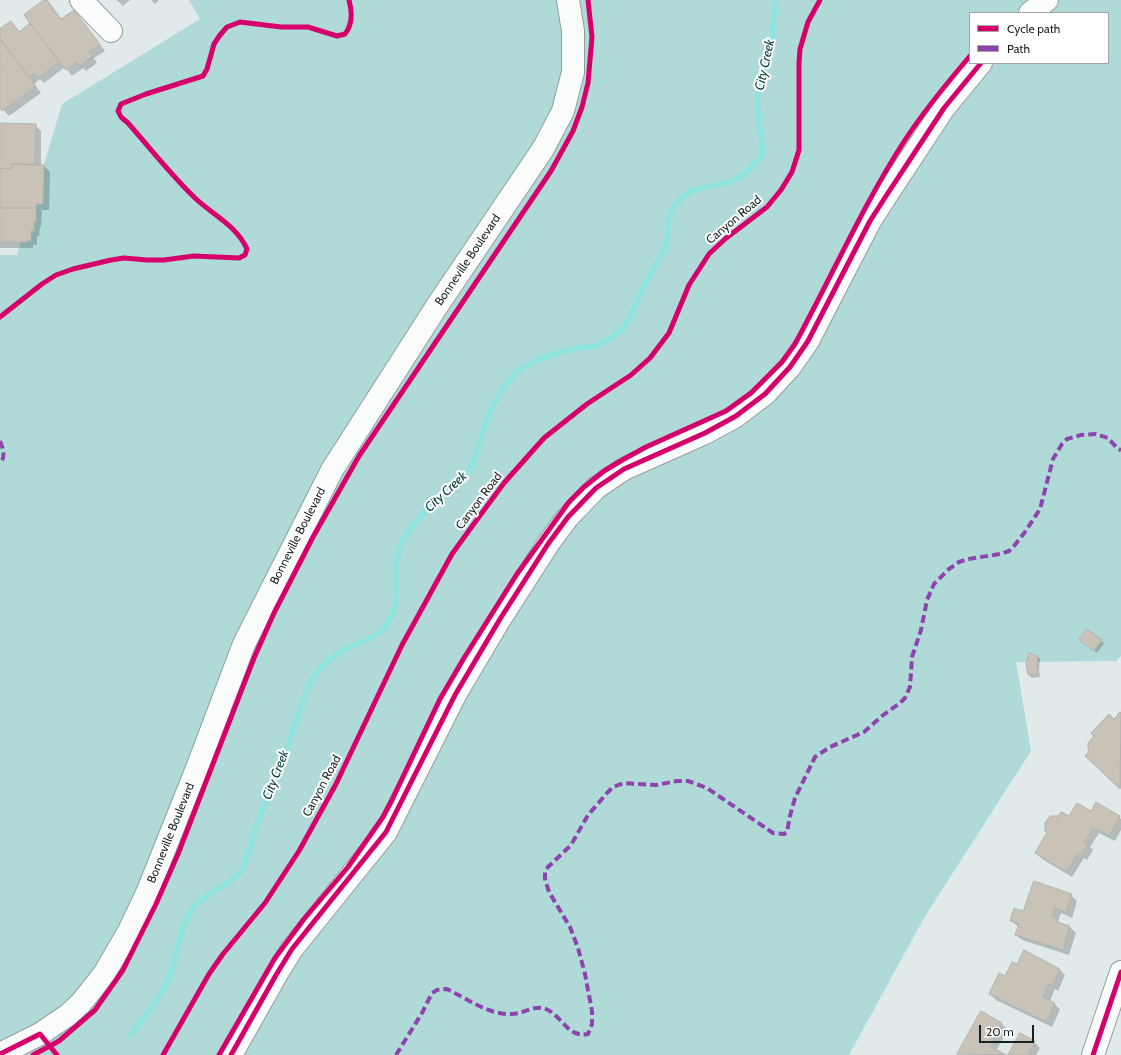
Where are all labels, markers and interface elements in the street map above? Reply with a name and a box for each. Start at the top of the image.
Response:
legend [969,12,1109,64]
text: Cycle path [1007,21,1060,36]
water label: City Creek [752,38,778,92]
text: Path [1007,41,1030,56]
street label: Canyon Road [703,193,765,247]
street label: Bonneville Boulevard [432,212,504,308]
water label: City Creek [422,469,470,515]
street label: Canyon Road [453,470,505,532]
street label: Bonneville Boulevard [267,485,329,587]
water label: City Creek [259,748,293,802]
street label: Canyon Road [300,753,344,819]
street label: Bonneville Boulevard [144,781,198,885]
scale bar [981,1017,1036,1043]
text: 20 m [986,1024,1014,1039]

